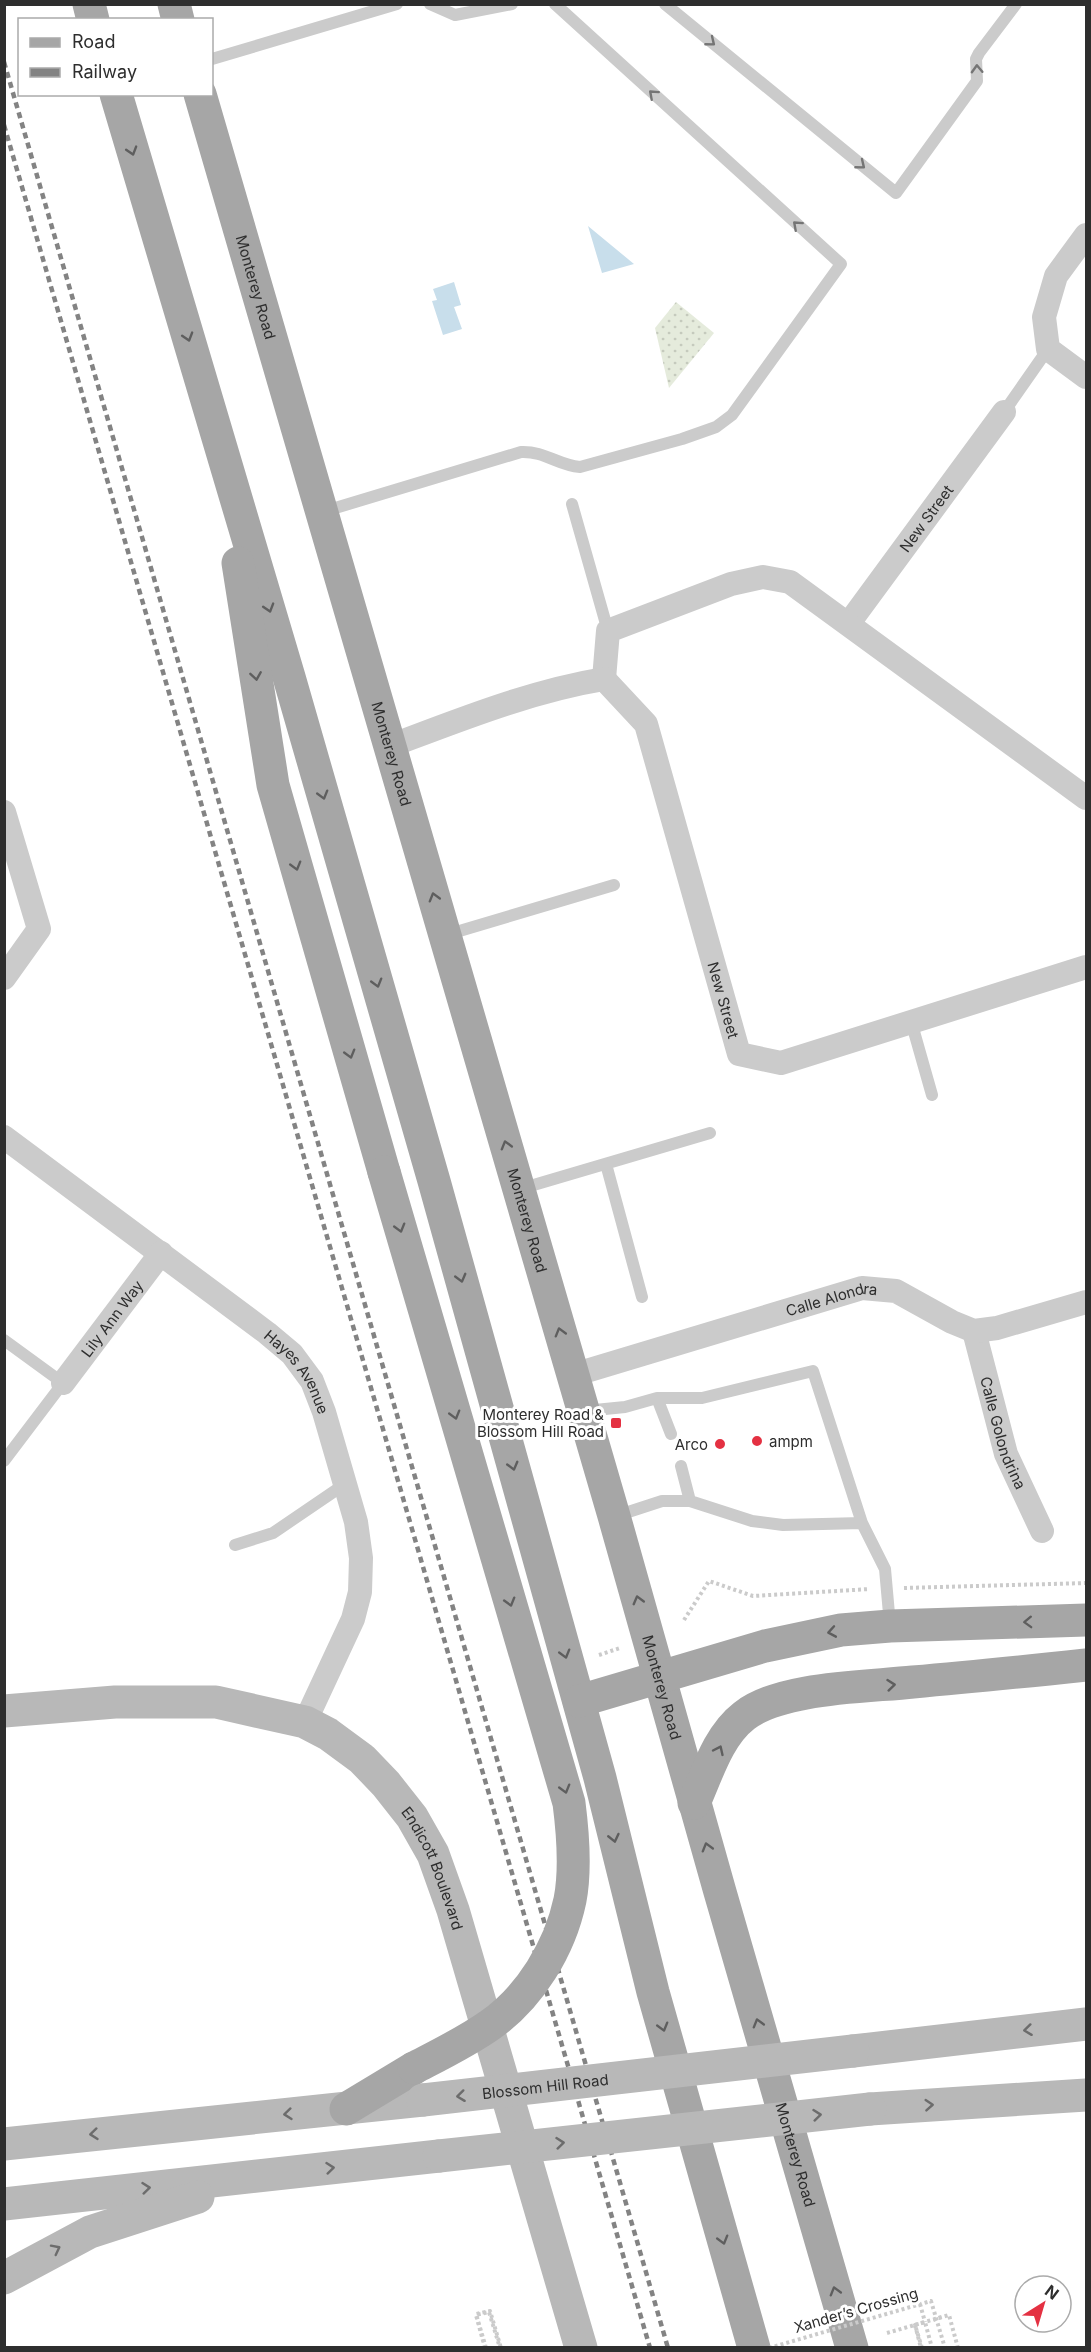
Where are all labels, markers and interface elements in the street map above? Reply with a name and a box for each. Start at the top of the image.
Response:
legend [18,18,213,96]
text: Road [72,31,115,52]
one-way arrow [704,34,715,45]
text: Railway [72,61,137,82]
one-way arrow [970,65,983,74]
one-way arrow [649,90,660,101]
one-way arrow [125,145,137,155]
one-way arrow [855,158,866,169]
one-way arrow [794,221,804,232]
street label: Monterey Road [232,233,280,341]
one-way arrow [181,331,193,342]
street label: New Street [895,481,957,556]
one-way arrow [262,602,274,613]
one-way arrow [249,671,261,680]
street label: Monterey Road [368,699,416,808]
one-way arrow [316,790,328,800]
one-way arrow [289,860,301,871]
one-way arrow [429,892,441,903]
street label: New Street [704,960,744,1041]
one-way arrow [370,977,382,988]
one-way arrow [343,1048,355,1058]
one-way arrow [501,1140,513,1151]
street label: Monterey Road [504,1166,552,1275]
one-way arrow [393,1222,405,1233]
one-way arrow [454,1272,466,1283]
street label: Lily Ann Way [77,1276,147,1361]
street label: Calle Alondra [783,1278,878,1320]
street label: Hayes Avenue [260,1325,333,1416]
one-way arrow [555,1327,568,1337]
street label: Calle Golondrina [977,1374,1031,1492]
place label: Monterey Road & Blossom Hill Road [477,1405,604,1441]
one-way arrow [448,1409,460,1420]
marker: Monterey Road & Blossom Hill Road [609,1416,623,1430]
place label: ampm [769,1432,813,1451]
marker: ampm [750,1434,764,1448]
place label: Arco [675,1435,708,1454]
marker: Arco [713,1437,727,1451]
one-way arrow [505,1461,518,1471]
one-way arrow [632,1595,645,1605]
one-way arrow [503,1596,515,1607]
one-way arrow [1024,1615,1033,1628]
one-way arrow [827,1625,837,1638]
street label: Monterey Road [639,1633,686,1742]
one-way arrow [558,1648,570,1659]
one-way arrow [887,1679,896,1692]
one-way arrow [711,1745,723,1756]
one-way arrow [558,1784,570,1794]
street label: Endicott Boulevard [398,1802,468,1932]
one-way arrow [607,1833,620,1843]
one-way arrow [702,1842,714,1853]
one-way arrow [752,2018,765,2028]
one-way arrow [656,2021,668,2032]
one-way arrow [1024,2024,1033,2036]
street label: Blossom Hill Road [481,2069,609,2103]
one-way arrow [457,2089,466,2102]
one-way arrow [924,2099,933,2112]
street label: Monterey Road [772,2100,820,2209]
one-way arrow [284,2108,293,2120]
one-way arrow [812,2109,821,2122]
one-way arrow [90,2127,99,2140]
one-way arrow [556,2137,565,2150]
one-way arrow [325,2162,334,2175]
one-way arrow [142,2182,151,2195]
one-way arrow [716,2234,728,2245]
one-way arrow [49,2245,60,2257]
north arrow [1013,2274,1073,2334]
text: N [1041,2280,1063,2304]
street label: Xander’s Crossing [792,2283,920,2337]
one-way arrow [830,2286,842,2297]

